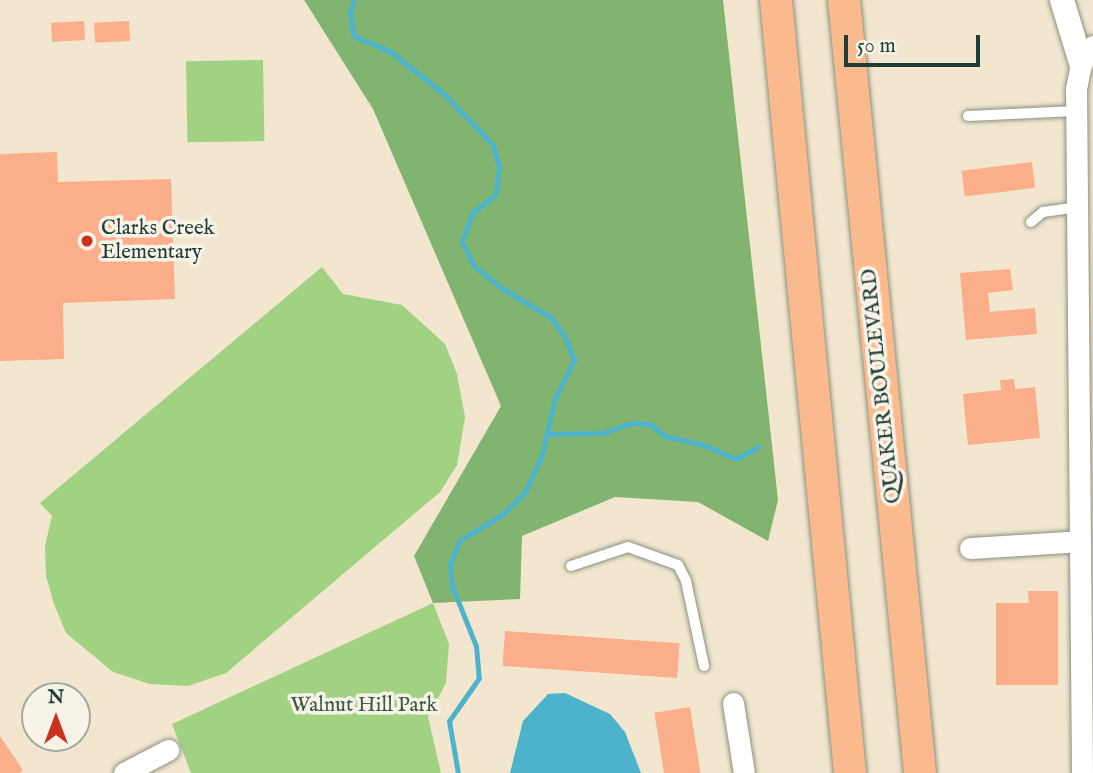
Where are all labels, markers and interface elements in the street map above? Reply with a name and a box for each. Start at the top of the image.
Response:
scale bar [848,21,984,65]
text: 50 m [857,33,896,60]
place label: Clarks Creek Elementary [101,216,215,266]
marker: Clarks Creek Elementary [79,233,95,249]
street label: QUAKER BOULEVARD [857,267,907,505]
north arrow [21,682,91,752]
text: N [48,686,64,710]
park label: Walnut Hill Park [291,693,437,719]

